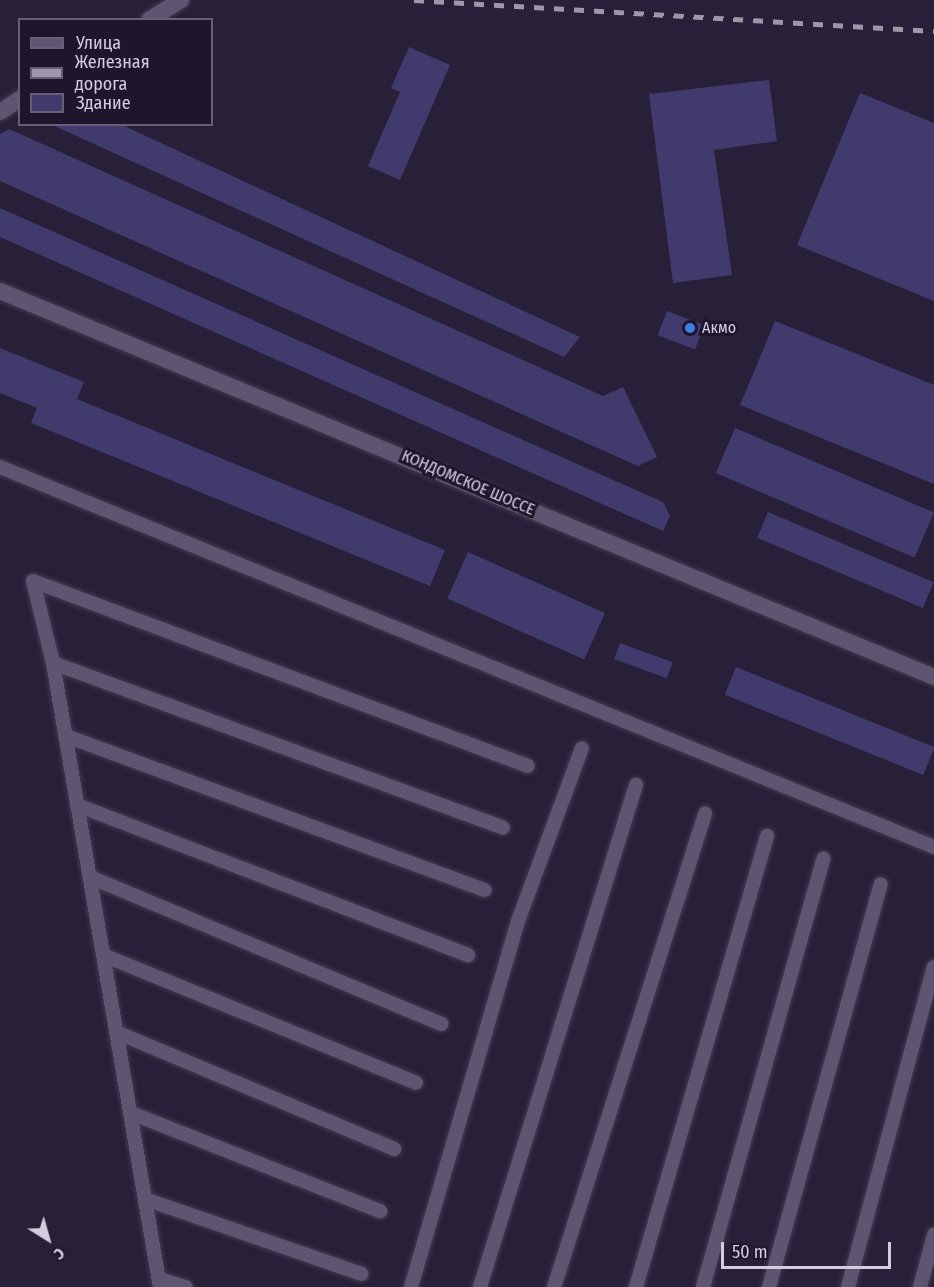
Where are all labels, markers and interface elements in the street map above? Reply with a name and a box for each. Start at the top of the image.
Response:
legend [18,18,213,126]
text: Улица [76,32,121,54]
text: Железная дорога [75,51,150,95]
text: Здание [76,92,131,114]
place label: Акмо [702,318,736,338]
marker: Акмо [683,321,697,335]
street label: КОНДОМСКОЕ ШОССЕ [399,446,537,520]
north arrow [18,1209,78,1269]
scale bar [724,1230,894,1268]
text: 50 m [732,1241,768,1263]
text: С [50,1244,68,1264]

